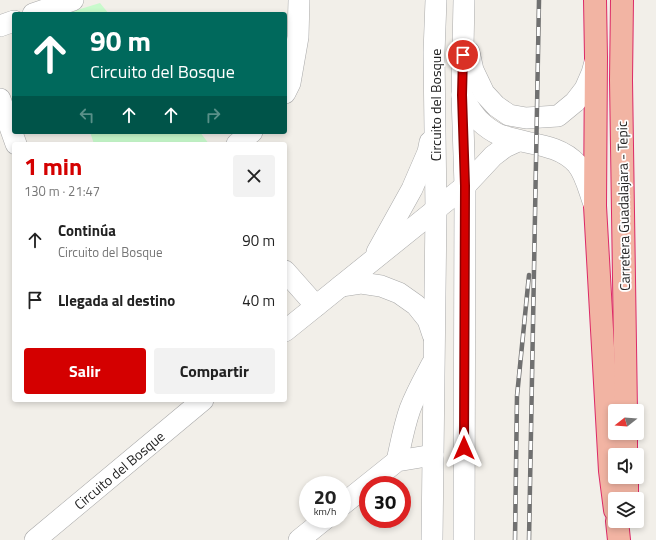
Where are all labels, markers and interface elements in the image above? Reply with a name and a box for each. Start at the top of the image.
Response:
text: 90 m [90,19,151,62]
icon: ahead [24,28,76,80]
pin [446,38,480,72]
icon: arrive [452,44,474,66]
street label: Circuito del Bosque [425,49,446,161]
text: Circuito del Bosque [90,58,235,85]
icon: left [76,104,98,126]
icon: ahead [118,104,140,126]
icon: ahead [160,104,182,126]
icon: right [202,104,224,126]
street label: Carretera Guadalajara - Tepic [611,121,635,291]
text: 1 min [24,148,82,184]
button: close [233,155,275,197]
text: 130 m · 21:47 [24,181,100,201]
text: Continúa [58,219,116,242]
icon: ahead [24,229,46,251]
text: 90 m [242,229,275,252]
text: Circuito del Bosque [58,242,163,262]
icon: arrive [24,289,46,311]
text: Llegada al destino [58,289,175,312]
text: 40 m [242,289,275,312]
button: Salir [24,348,146,394]
button: Compartir [154,348,275,394]
north arrow [608,404,644,440]
map controls [608,404,644,528]
street label: Circuito del Bosque [69,426,169,514]
position arrow [443,427,485,469]
button: sound [608,448,644,484]
speed limit sign: 30 [359,476,411,528]
text: 20 [314,481,336,512]
button: layers [608,492,644,528]
text: km/h [314,504,336,519]

